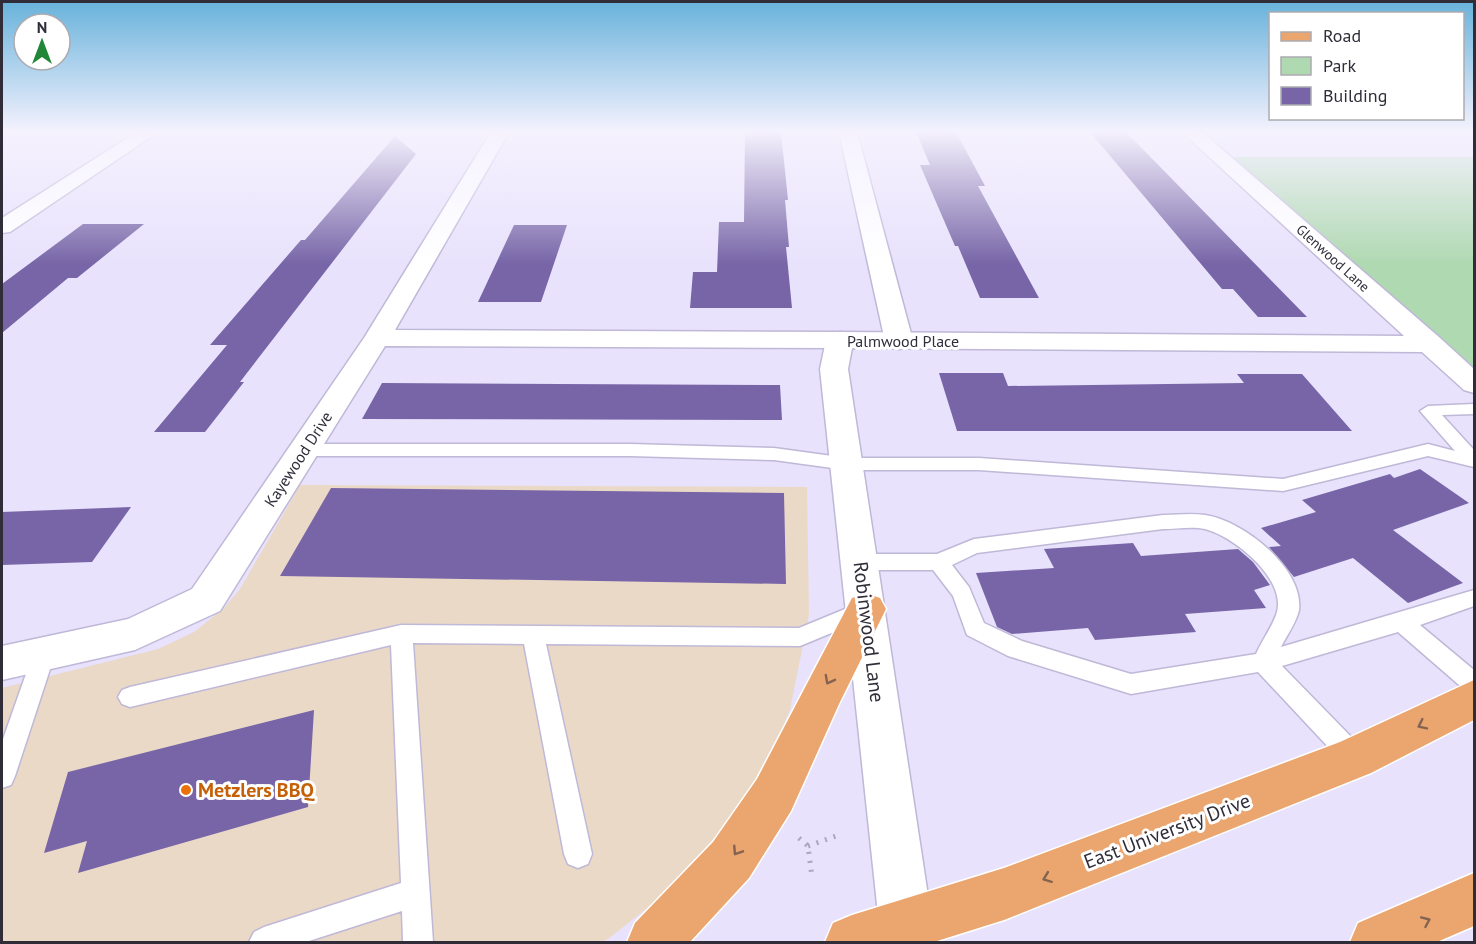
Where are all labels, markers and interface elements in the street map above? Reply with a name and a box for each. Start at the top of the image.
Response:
north arrow [12,12,72,72]
legend [1269,12,1464,120]
text: N [37,17,47,37]
text: Road [1323,24,1361,47]
text: Park [1323,54,1356,77]
text: Building [1323,84,1387,107]
street label: Glenwood Lane [1293,220,1373,296]
street label: Palmwood Place [847,331,959,351]
street label: Kayewood Drive [260,407,336,511]
street label: Robinwood Lane [847,560,891,704]
one-way arrow [825,674,837,685]
one-way arrow [1417,717,1428,729]
place label: Metzlers BBQ [198,777,315,803]
marker: Metzlers BBQ [179,783,193,797]
street label: East University Drive [1080,787,1254,875]
one-way arrow [733,844,744,855]
one-way arrow [1042,870,1053,883]
one-way arrow [1419,916,1430,928]

